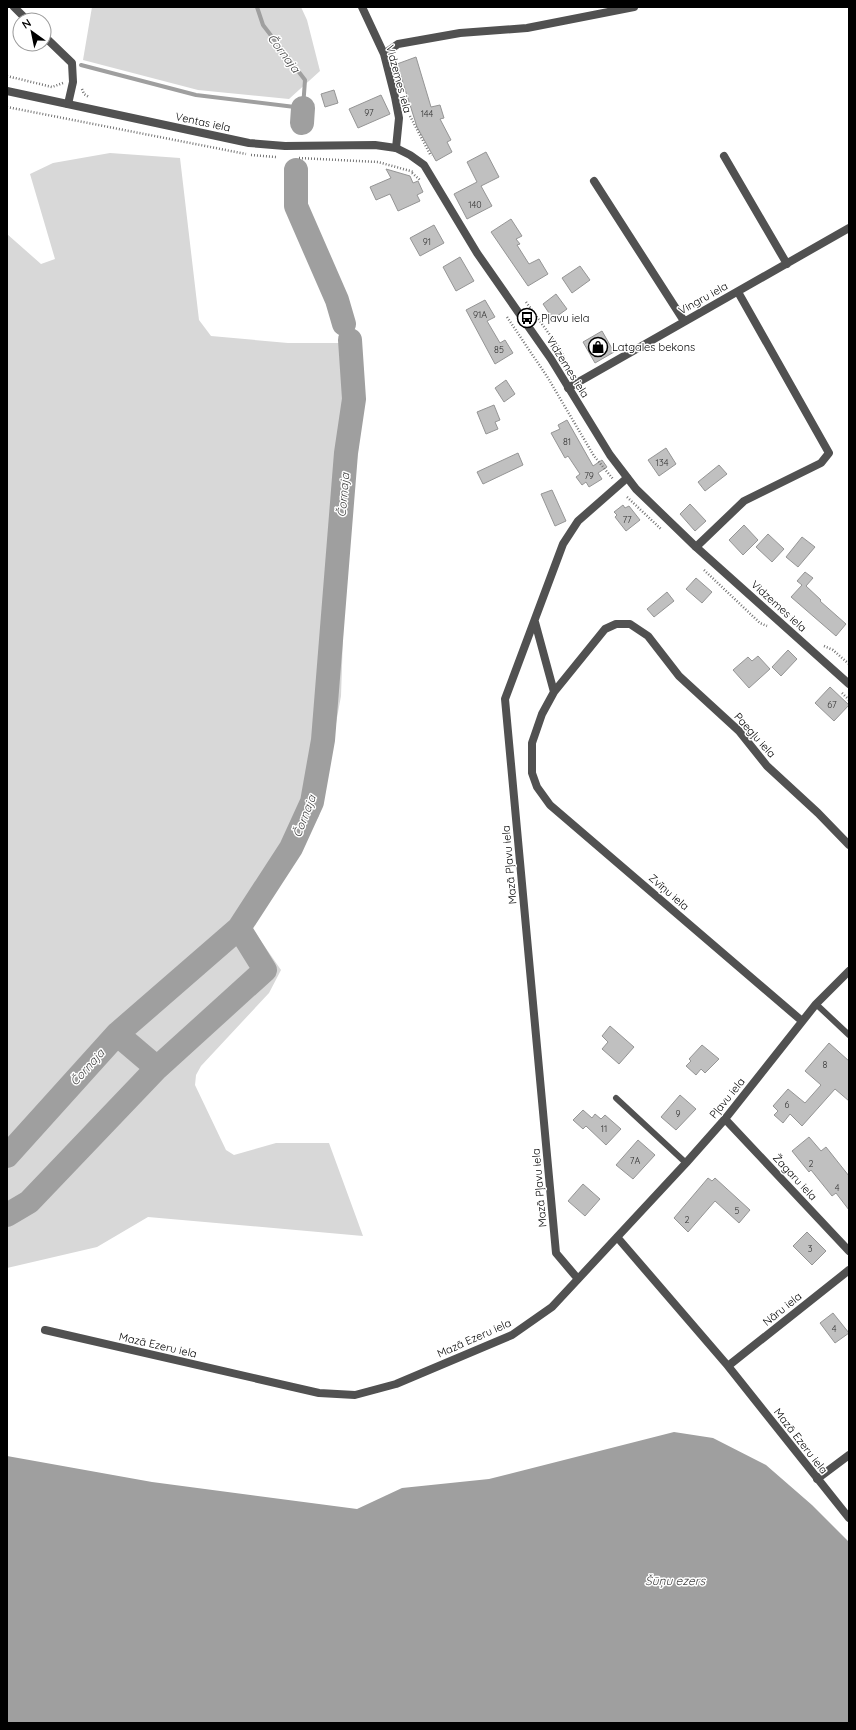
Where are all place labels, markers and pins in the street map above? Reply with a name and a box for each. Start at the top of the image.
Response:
bus stop icon: Pļavu iela [516,307,538,329]
place label: Pļavu iela [541,311,589,325]
shop icon: Latgales bekons [587,336,609,358]
place label: Latgales bekons [612,340,695,354]

